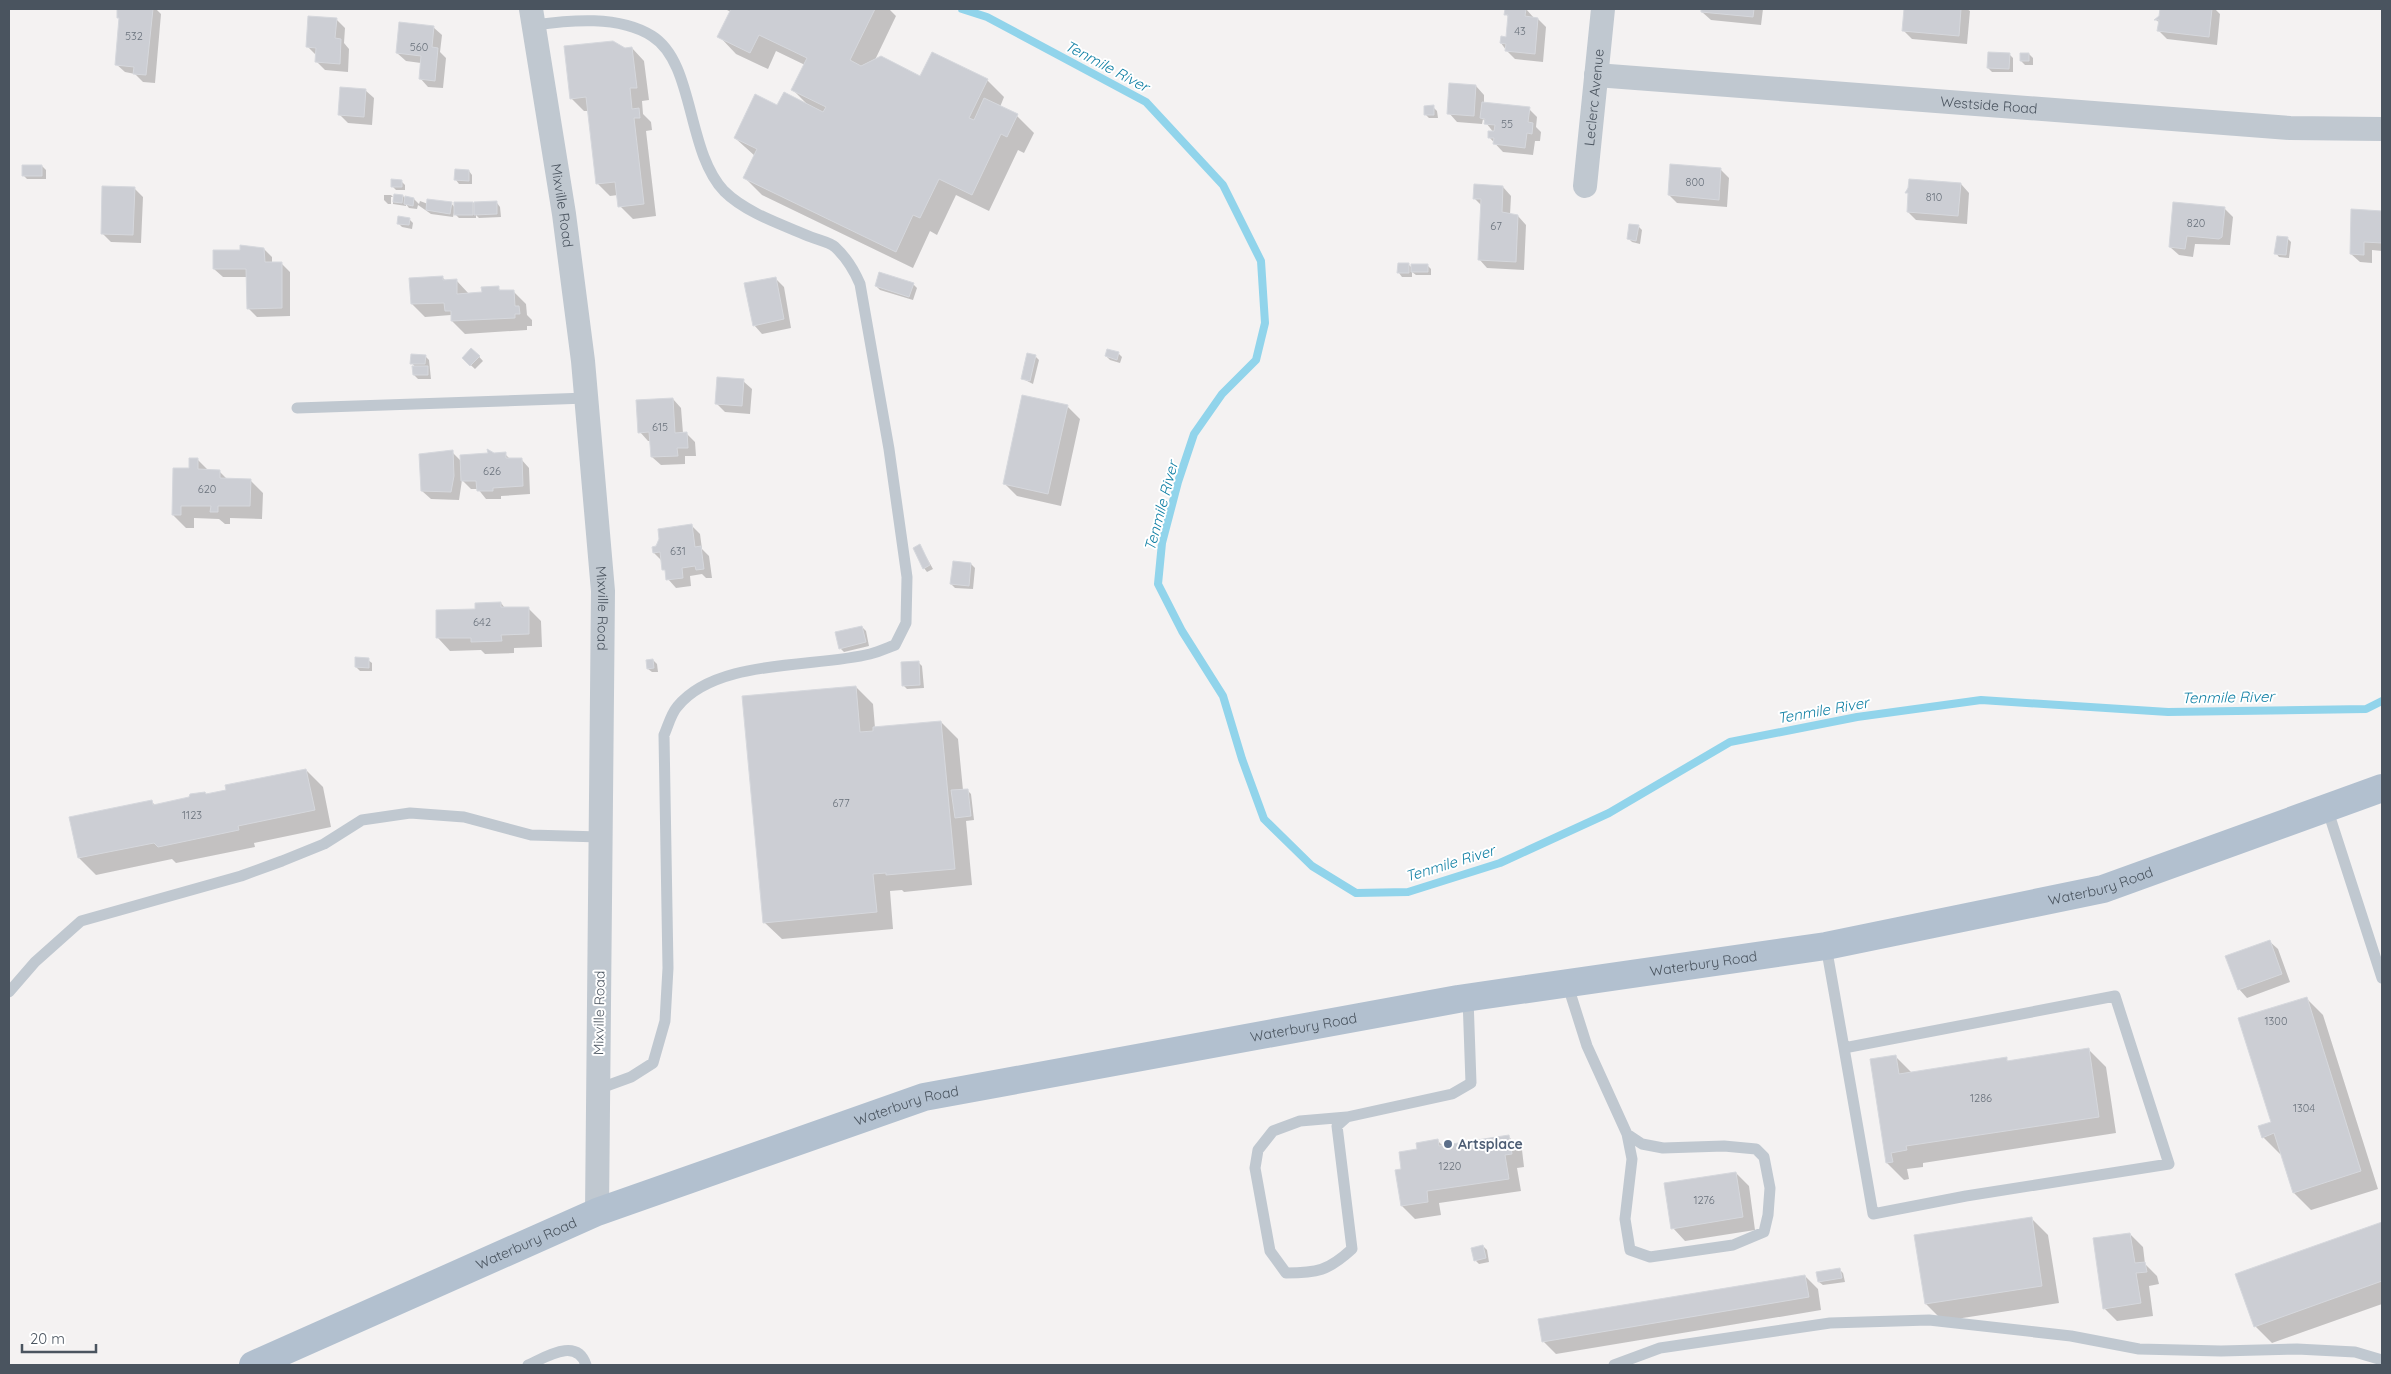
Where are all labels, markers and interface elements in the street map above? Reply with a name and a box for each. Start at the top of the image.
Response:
house number: 43 [1514,24,1526,38]
house number: 532 [125,29,143,43]
water label: Tenmile River [1062,36,1154,97]
house number: 560 [410,40,428,54]
street label: Leclerc Avenue [1580,48,1608,147]
street label: Westside Road [1940,92,2038,118]
house number: 55 [1501,117,1513,131]
street label: Mixville Road [547,162,577,249]
house number: 800 [1685,175,1705,189]
house number: 810 [1926,190,1942,204]
house number: 820 [2187,216,2205,230]
house number: 67 [1490,219,1502,233]
house number: 615 [652,420,668,434]
water label: Tenmile River [1140,457,1183,553]
house number: 626 [483,464,501,478]
house number: 620 [198,482,216,496]
house number: 631 [670,544,686,558]
street label: Mixville Road [592,565,612,651]
house number: 642 [473,615,491,629]
water label: Tenmile River [2182,687,2277,707]
water label: Tenmile River [1776,692,1872,727]
house number: 677 [832,796,850,810]
house number: 1123 [182,808,202,822]
water label: Tenmile River [1403,840,1499,886]
street label: Waterbury Road [2047,863,2155,909]
street label: Waterbury Road [1649,947,1758,980]
street label: Mixville Road [589,971,609,1055]
street label: Waterbury Road [1249,1009,1358,1046]
house number: 1300 [2265,1014,2287,1028]
street label: Waterbury Road [852,1082,960,1130]
house number: 1286 [1970,1091,1992,1105]
house number: 1304 [2293,1101,2315,1115]
place label: Artsplace [1458,1135,1523,1153]
marker: Artsplace [1442,1138,1454,1150]
house number: 1220 [1439,1159,1461,1173]
house number: 1276 [1693,1193,1715,1207]
street label: Waterbury Road [473,1213,579,1274]
scale bar [22,1322,96,1354]
text: 20 m [30,1329,65,1348]

